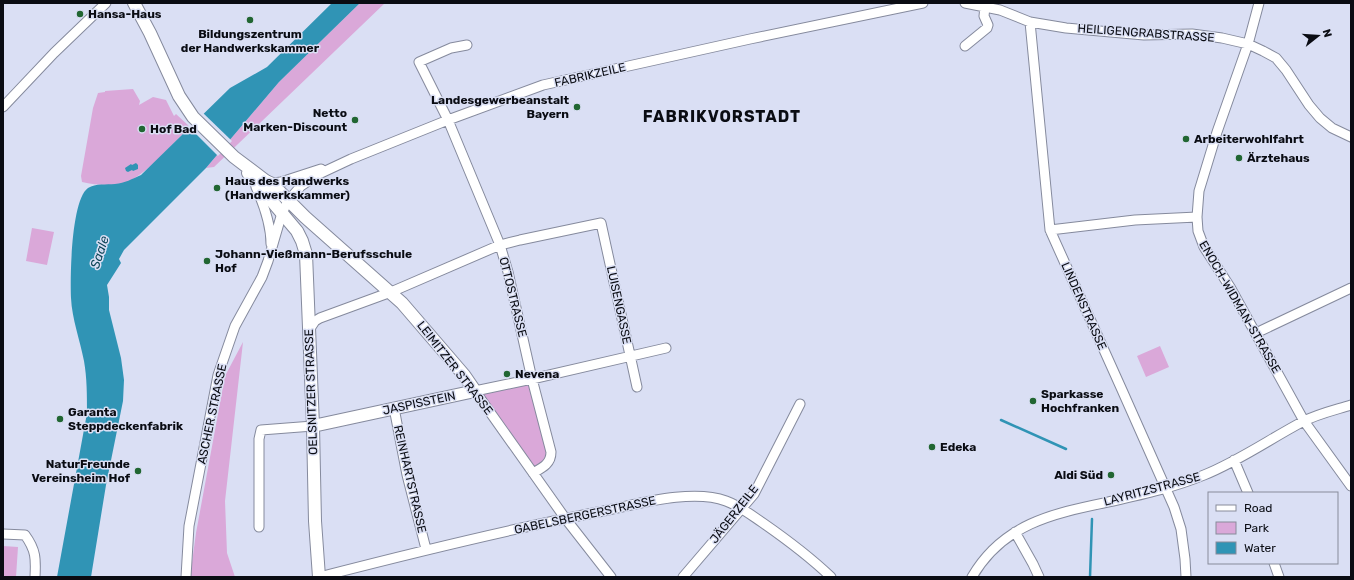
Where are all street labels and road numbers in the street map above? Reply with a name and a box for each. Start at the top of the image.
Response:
street label: HEILIGENGRABSTRASSE [1077,21,1215,45]
street label: FABRIKZEILE [553,60,627,90]
street label: ENOCH-WIDMAN-STRASSE [1196,238,1284,376]
street label: OTTOSTRASSE [496,255,530,339]
street label: LINDENSTRASSE [1058,260,1110,352]
street label: LUISENGASSE [604,265,634,345]
street label: LEIMITZER STRASSE [414,319,496,417]
street label: OELSNITZER STRASSE [302,329,320,455]
street label: ASCHER STRASSE [195,363,229,465]
street label: JASPISSTEIN [381,388,457,418]
street label: REINHARTSTRASSE [391,424,429,534]
street label: LAYRITZSTRASSE [1102,469,1202,509]
street label: JÄGERZEILE [707,482,761,546]
street label: GABELSBERGERSTRASSE [513,493,657,537]

